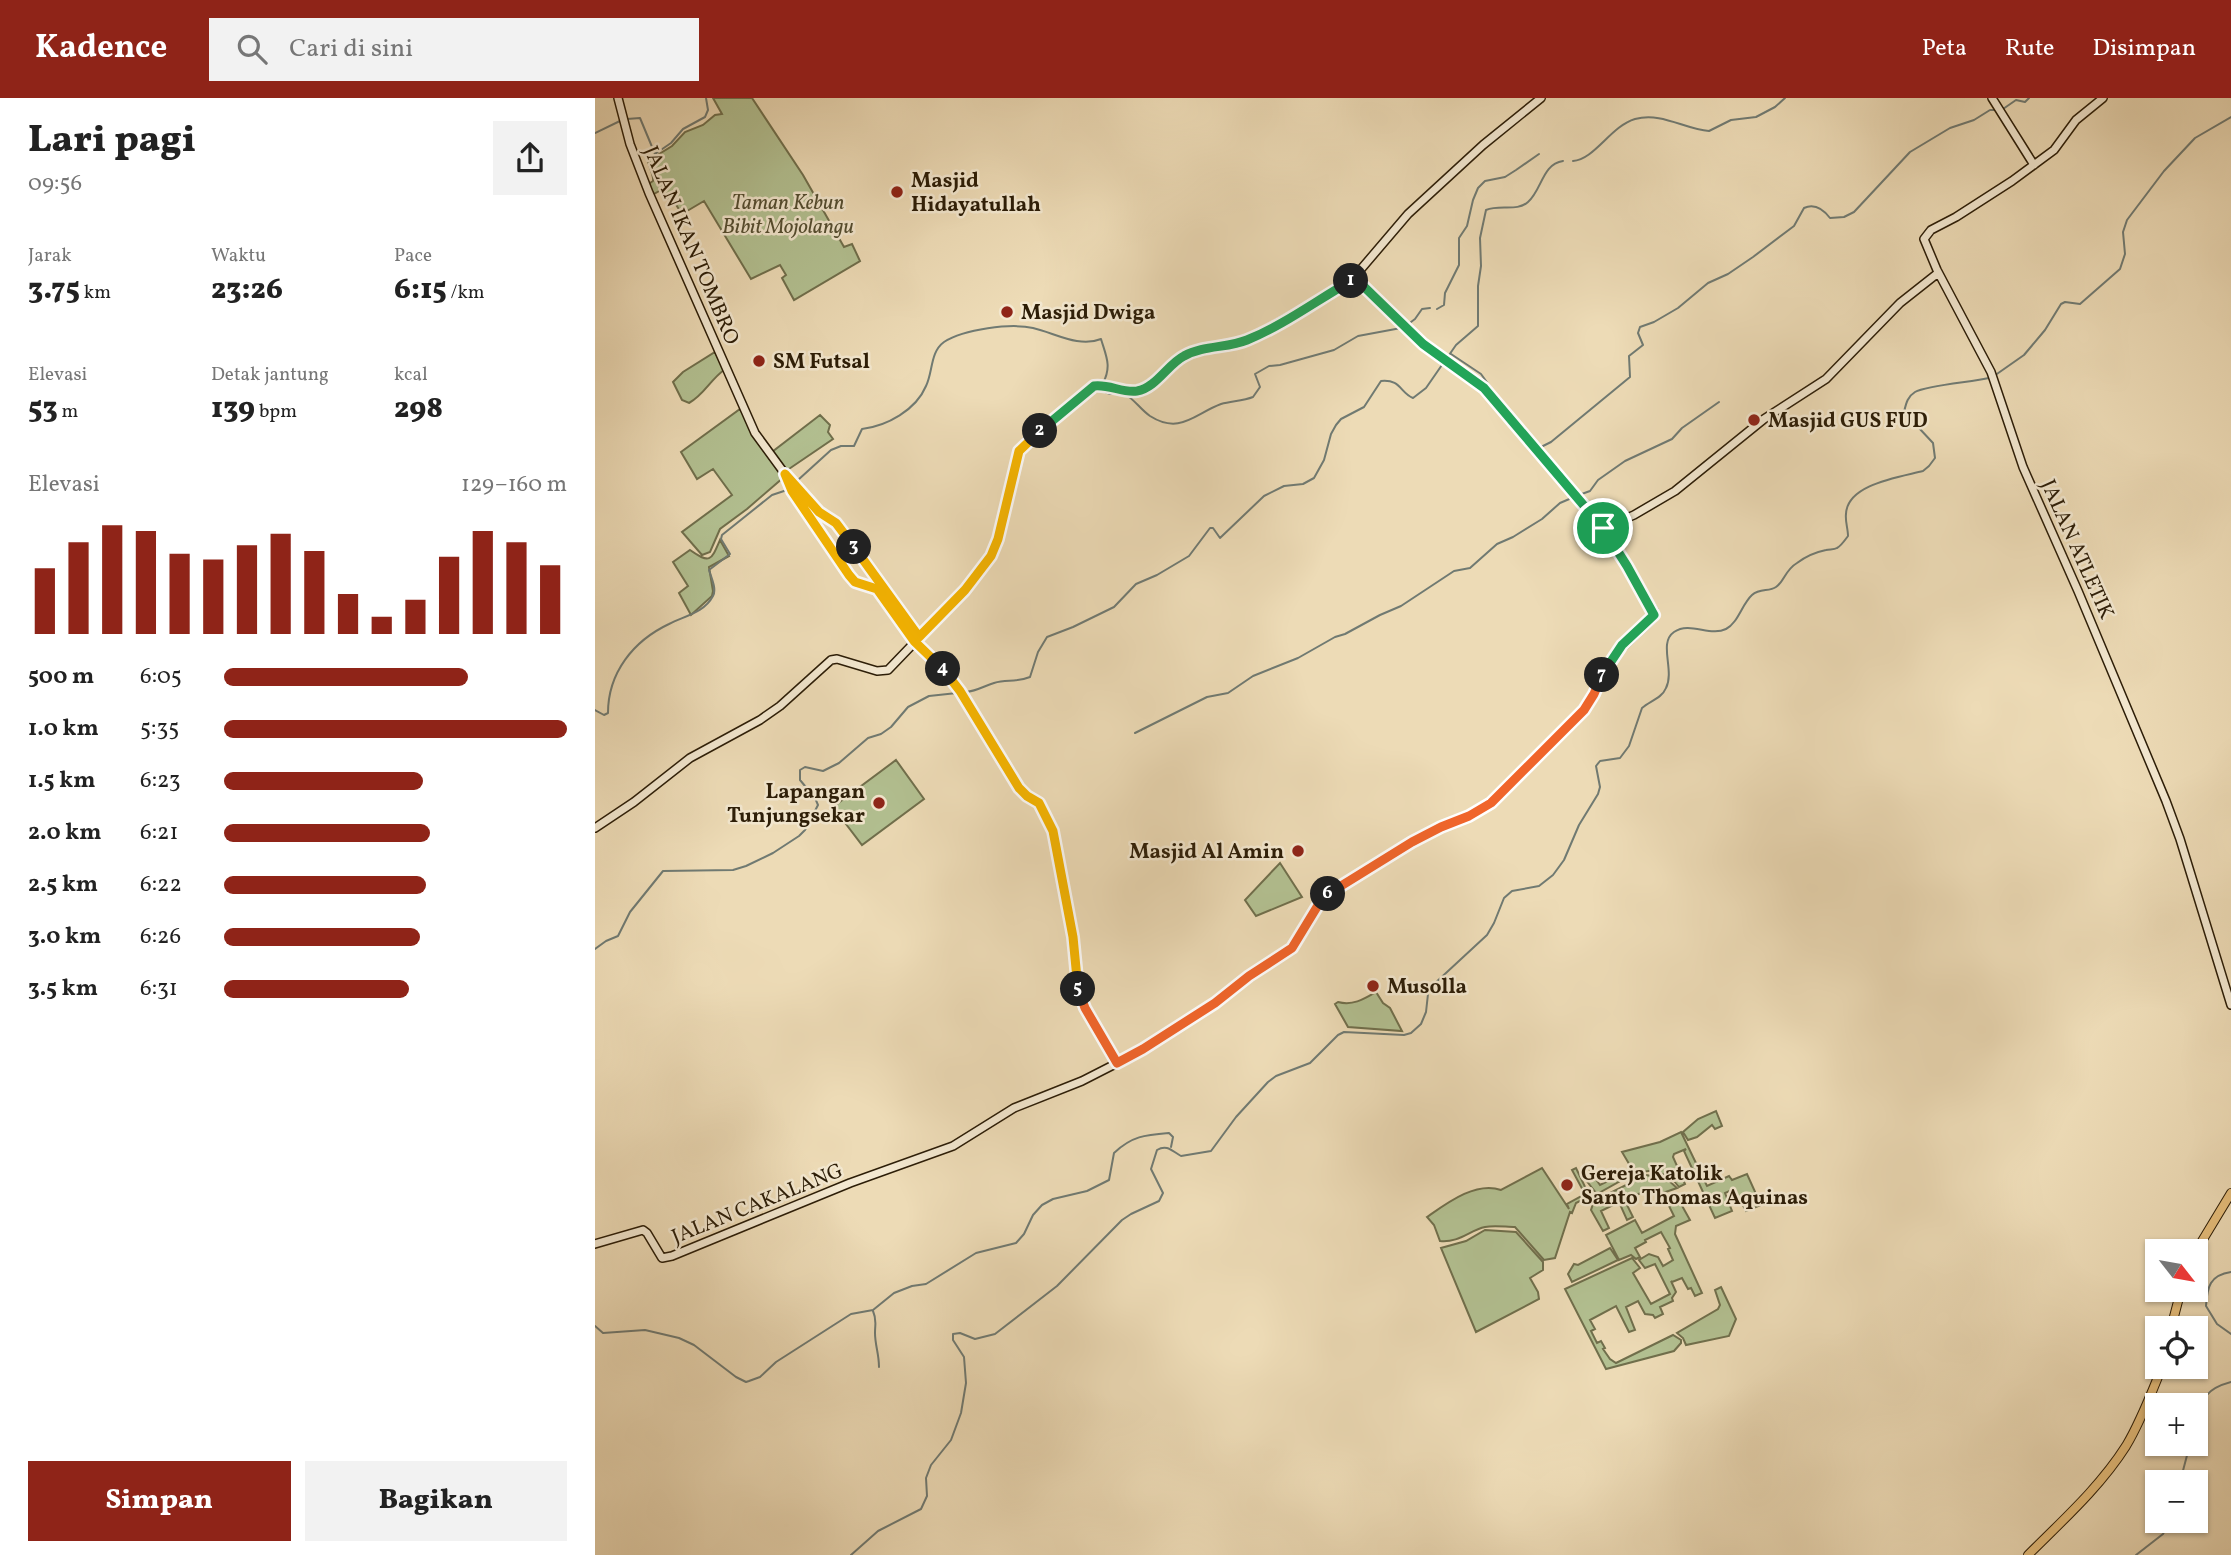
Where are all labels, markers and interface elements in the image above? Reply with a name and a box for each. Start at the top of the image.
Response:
search box [209,18,699,81]
text: Kadence [35,26,167,72]
icon: search [233,30,271,68]
text: Cari di sini [289,31,413,67]
text: Peta [1922,32,1967,66]
text: Rute [2005,32,2054,66]
text: Disimpan [2092,32,2196,66]
text: Lari pagi [28,115,196,168]
button: share [493,121,567,195]
street label: JALAN IKAN TOMBRO [636,142,746,349]
place label: Masjid Hidayatullah [911,167,1041,220]
text: 09:56 [28,168,82,200]
marker: Masjid Hidayatullah [889,184,905,200]
park label: Taman Kebun Bibit Mojolangu [722,189,854,242]
text: Jarak [28,243,72,269]
text: Waktu [211,243,266,269]
text: Pace [394,243,432,269]
pin: 1 [1333,264,1369,298]
text: 1 [1347,267,1354,293]
text: 3.75 [28,269,80,311]
text: 23:26 [211,269,283,311]
text: 6:15 [394,269,447,311]
text: km [80,280,111,306]
text: /km [447,280,485,306]
place label: Masjid Dwiga [1021,299,1155,328]
marker: Masjid Dwiga [999,304,1015,320]
place label: SM Futsal [773,348,870,377]
marker: SM Futsal [751,353,767,369]
text: Elevasi [28,362,87,388]
text: Detak jantung [211,362,329,388]
text: kcal [394,362,428,388]
text: 53 [28,388,58,430]
text: 139 [211,388,255,430]
text: 298 [394,388,443,430]
text: m [58,399,78,425]
text: bpm [255,399,297,425]
place label: Masjid GUS FUD [1768,407,1928,436]
marker: Masjid GUS FUD [1746,412,1762,428]
pin: 2 [1023,414,1057,448]
text: 2 [1035,417,1044,443]
text: Elevasi [28,469,100,501]
text: 129–160 m [461,469,567,501]
street label: JALAN ATLETIK [2033,475,2120,624]
pin [1573,498,1633,558]
icon: arrive [1584,509,1622,547]
pin: 3 [837,530,871,564]
text: 3 [849,533,858,559]
pin: 4 [925,652,961,686]
text: 4 [937,655,948,681]
pin: 7 [1585,658,1619,692]
text: 500 m [28,661,94,693]
text: 6:05 [140,661,182,693]
text: 7 [1597,661,1606,687]
text: 1.0 km [28,713,99,745]
text: 5:35 [140,713,179,745]
text: 1.5 km [28,765,95,797]
text: 6:23 [140,765,181,797]
place label: Lapangan Tunjungsekar [727,778,865,831]
marker: Lapangan Tunjungsekar [871,795,887,811]
text: 2.0 km [28,817,101,849]
text: 6:21 [140,817,178,849]
place label: Masjid Al Amin [1129,838,1284,867]
marker: Masjid Al Amin [1290,843,1306,859]
text: 2.5 km [28,869,98,901]
text: 6:22 [140,869,182,901]
pin: 6 [1311,876,1345,912]
text: 6 [1322,880,1333,906]
text: 3.0 km [28,921,101,953]
text: 6:26 [140,921,181,953]
pin: 5 [1061,972,1095,1006]
text: 3.5 km [28,973,98,1005]
text: 6:31 [140,973,178,1005]
place label: Musolla [1387,973,1467,1002]
text: 5 [1073,975,1082,1001]
marker: Musolla [1365,978,1381,994]
street label: JALAN CAKALANG [667,1157,848,1252]
place label: Gereja Katolik Santo Thomas Aquinas [1581,1160,1808,1213]
marker: Gereja Katolik Santo Thomas Aquinas [1559,1177,1575,1193]
north arrow [2145,1239,2209,1302]
map controls [2145,1239,2208,1533]
button: locate [2145,1316,2208,1379]
button: + [2145,1393,2208,1456]
button: Simpan [28,1461,291,1541]
button: Bagikan [305,1461,567,1541]
button: − [2145,1470,2208,1533]

